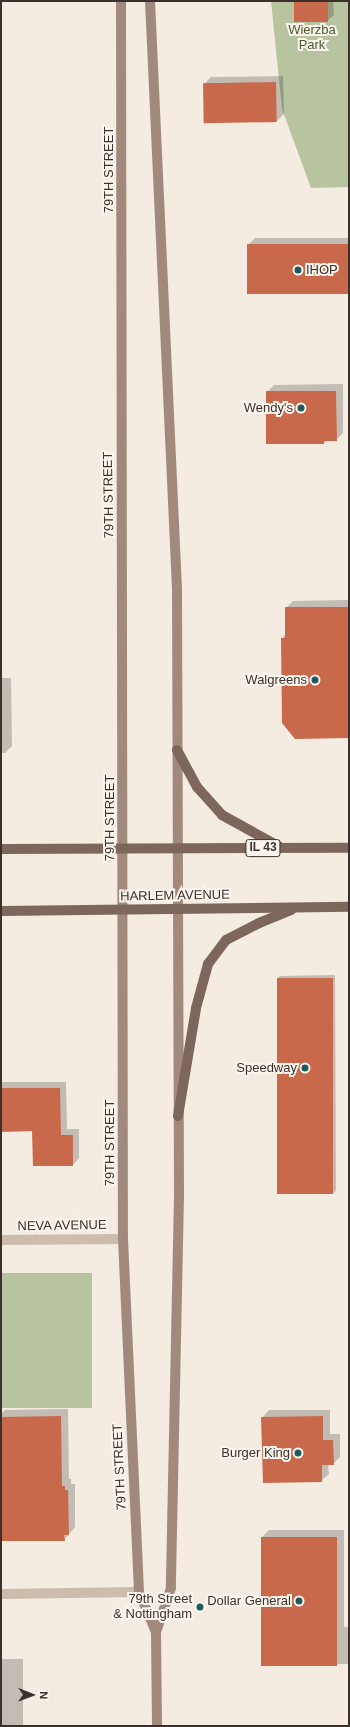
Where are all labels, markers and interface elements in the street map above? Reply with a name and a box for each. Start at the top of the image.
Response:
park label: Wierzba Park [288,23,336,54]
street label: 79TH STREET [101,127,117,213]
place label: IHOP [306,262,338,278]
marker: IHOP [293,265,303,275]
place label: Wendy's [244,400,293,416]
marker: Wendy's [296,403,306,413]
street label: 79TH STREET [100,452,118,538]
place label: Walgreens [245,672,307,688]
marker: Walgreens [310,675,320,685]
street label: 79TH STREET [102,775,118,861]
road number: IL 43 [245,838,281,858]
street label: HARLEM AVENUE [120,887,230,905]
place label: Speedway [236,1060,297,1076]
marker: Speedway [300,1063,310,1073]
street label: 79TH STREET [102,1100,118,1186]
street label: NEVA AVENUE [17,1217,107,1235]
street label: 79TH STREET [110,1423,130,1511]
place label: Burger King [221,1445,290,1461]
marker: Burger King [293,1448,303,1458]
place label: 79th Street & Nottingham [113,1592,192,1623]
place label: Dollar General [207,1593,291,1609]
marker: Dollar General [294,1596,304,1606]
marker: 79th Street & Nottingham [195,1602,205,1612]
north arrow [12,1675,52,1715]
text: N [38,1691,50,1699]

